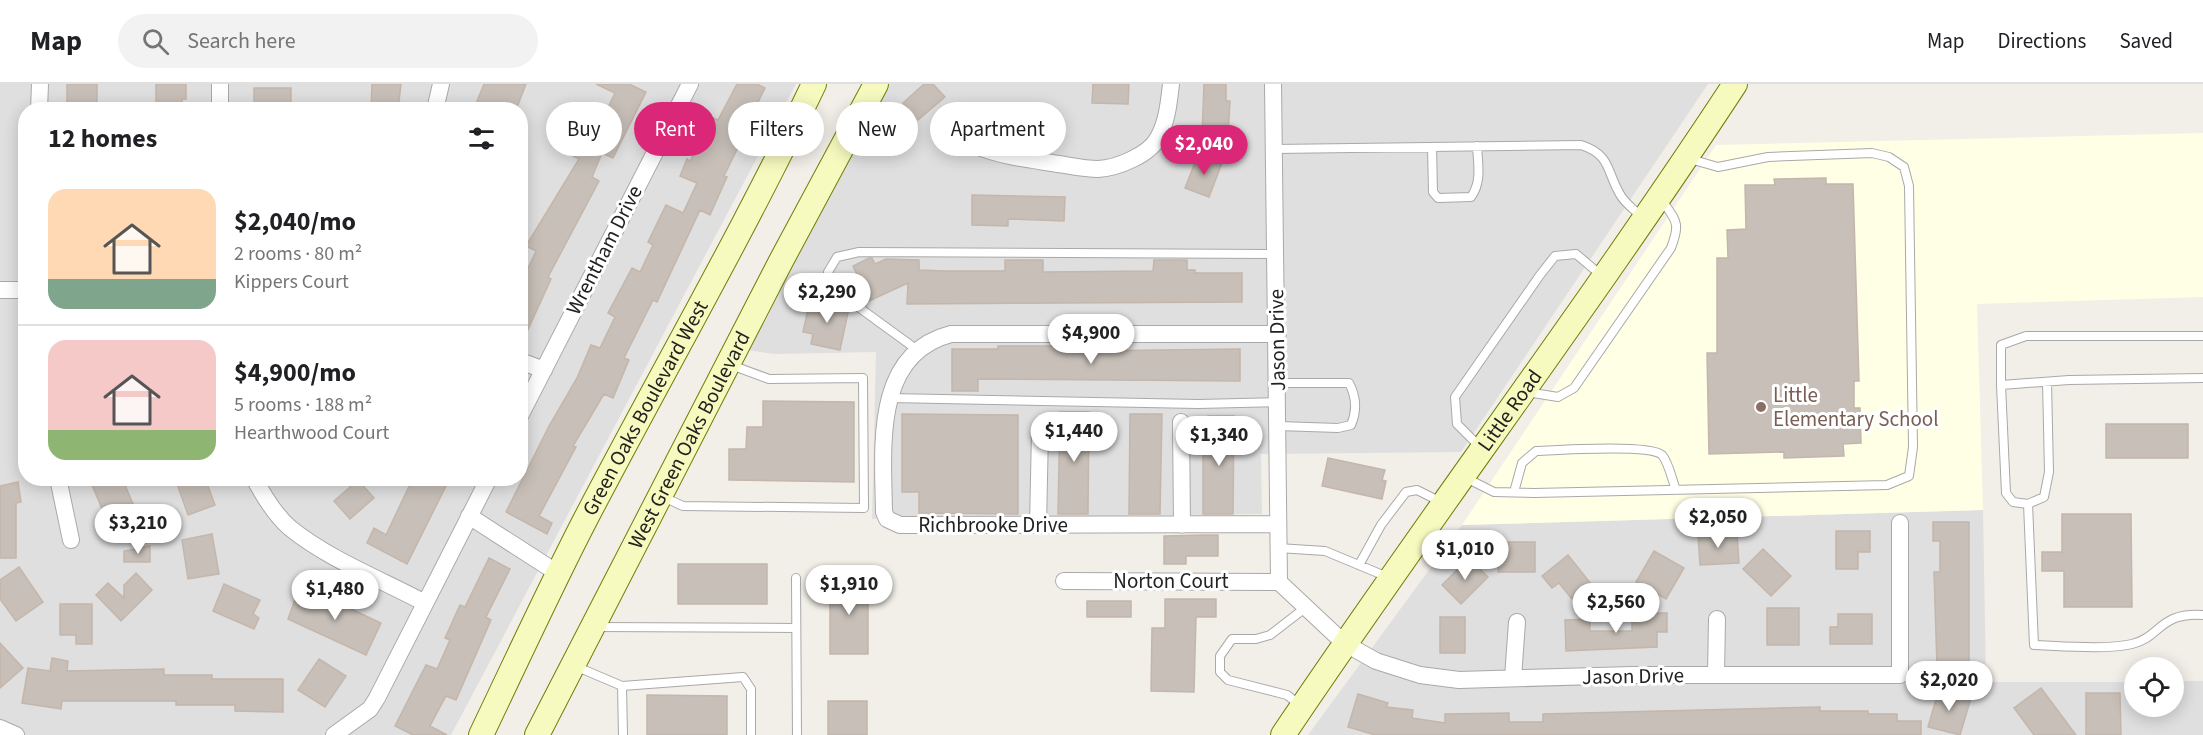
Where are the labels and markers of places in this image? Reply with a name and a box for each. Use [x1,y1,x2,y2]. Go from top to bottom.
pin: $2,040 [1155,125,1253,176]
pin: $2,290 [778,273,876,324]
pin: $4,900 [1042,314,1140,365]
place label: Little Elementary School [1773,380,1939,434]
marker: Little Elementary School [1754,400,1768,414]
pin: $1,440 [1025,412,1123,463]
pin: $1,340 [1170,416,1268,467]
pin: $2,050 [1669,498,1767,549]
pin: $3,210 [89,504,187,555]
pin: $1,010 [1416,530,1514,581]
pin: $1,910 [800,565,898,616]
pin: $1,480 [286,570,384,621]
pin: $2,560 [1567,583,1665,634]
pin: $2,020 [1900,661,1998,712]

